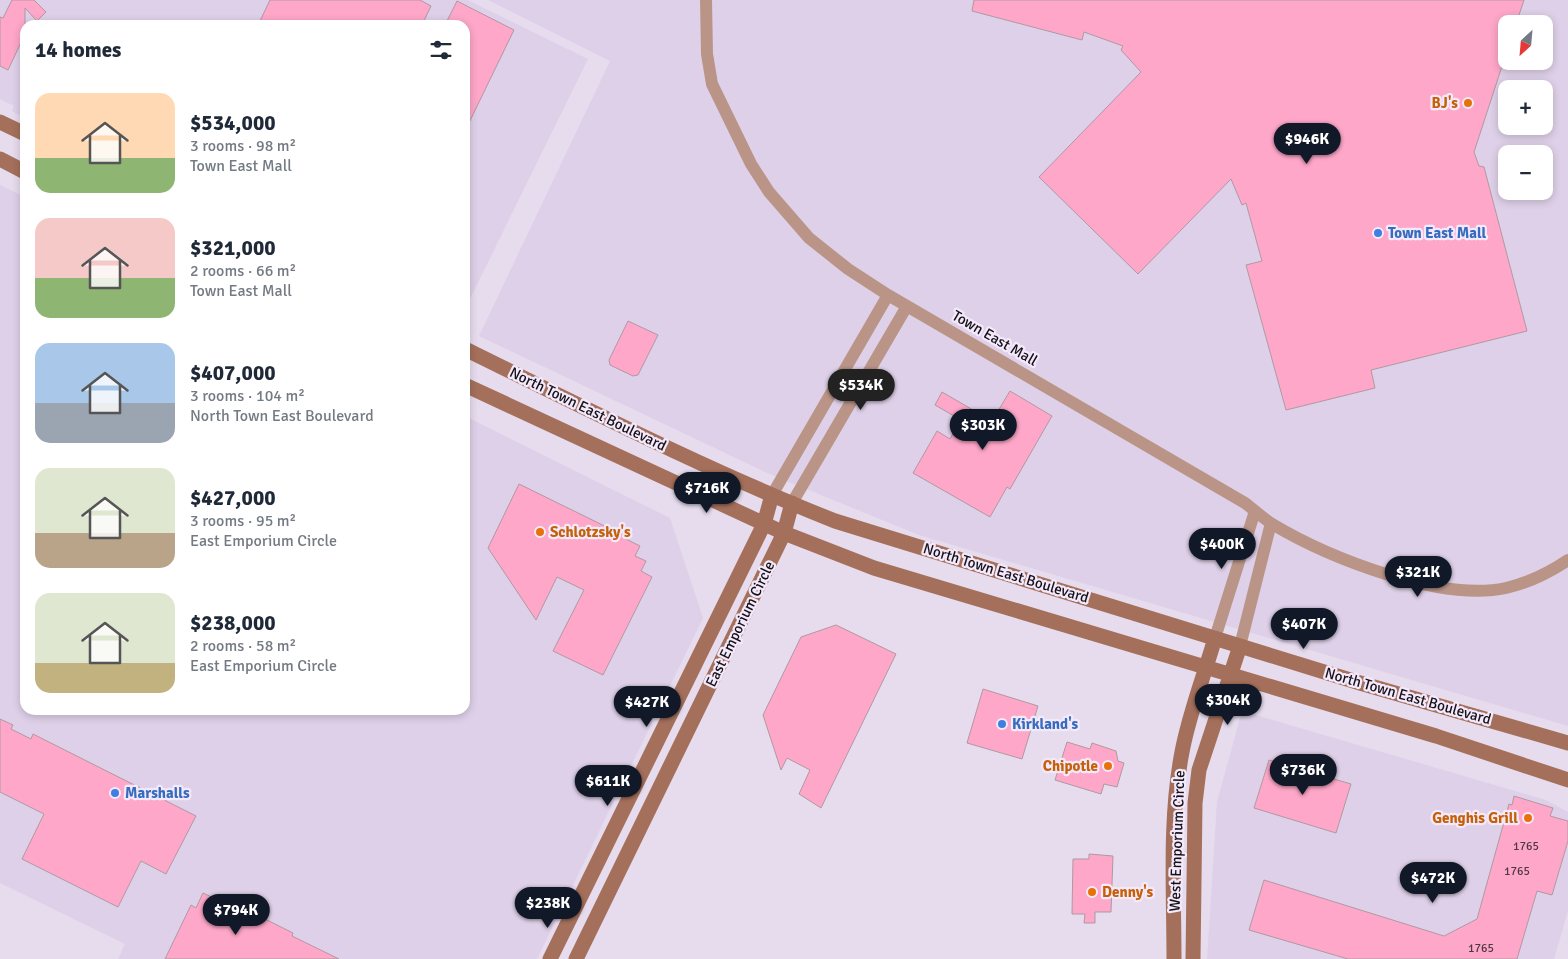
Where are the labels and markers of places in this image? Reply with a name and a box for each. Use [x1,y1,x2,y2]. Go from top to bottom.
place label: BJ's [1432,94,1458,112]
marker: BJ's [1462,97,1474,109]
pin: $946K [1272,122,1342,165]
place label: Town East Mall [1388,224,1487,242]
marker: Town East Mall [1372,227,1384,239]
pin: $534K [826,368,896,411]
pin: $303K [948,408,1018,451]
pin: $716K [672,472,742,514]
place label: Schlotzsky's [550,523,631,541]
marker: Schlotzsky's [534,526,546,538]
pin: $400K [1187,528,1257,570]
pin: $321K [1383,556,1453,598]
pin: $407K [1269,608,1339,650]
pin: $304K [1193,684,1263,726]
pin: $427K [612,686,682,728]
place label: Kirkland's [1012,715,1079,733]
marker: Kirkland's [996,718,1008,730]
pin: $736K [1268,754,1338,796]
place label: Chipotle [1043,757,1098,775]
marker: Chipotle [1102,760,1114,772]
pin: $611K [573,764,643,807]
place label: Marshalls [125,784,190,802]
marker: Marshalls [109,787,121,799]
place label: Genghis Grill [1432,809,1518,827]
marker: Genghis Grill [1522,812,1534,824]
pin: $472K [1398,862,1468,904]
place label: Denny's [1102,883,1154,901]
pin: $238K [513,886,583,929]
marker: Denny's [1086,886,1098,898]
pin: $794K [201,894,271,936]

